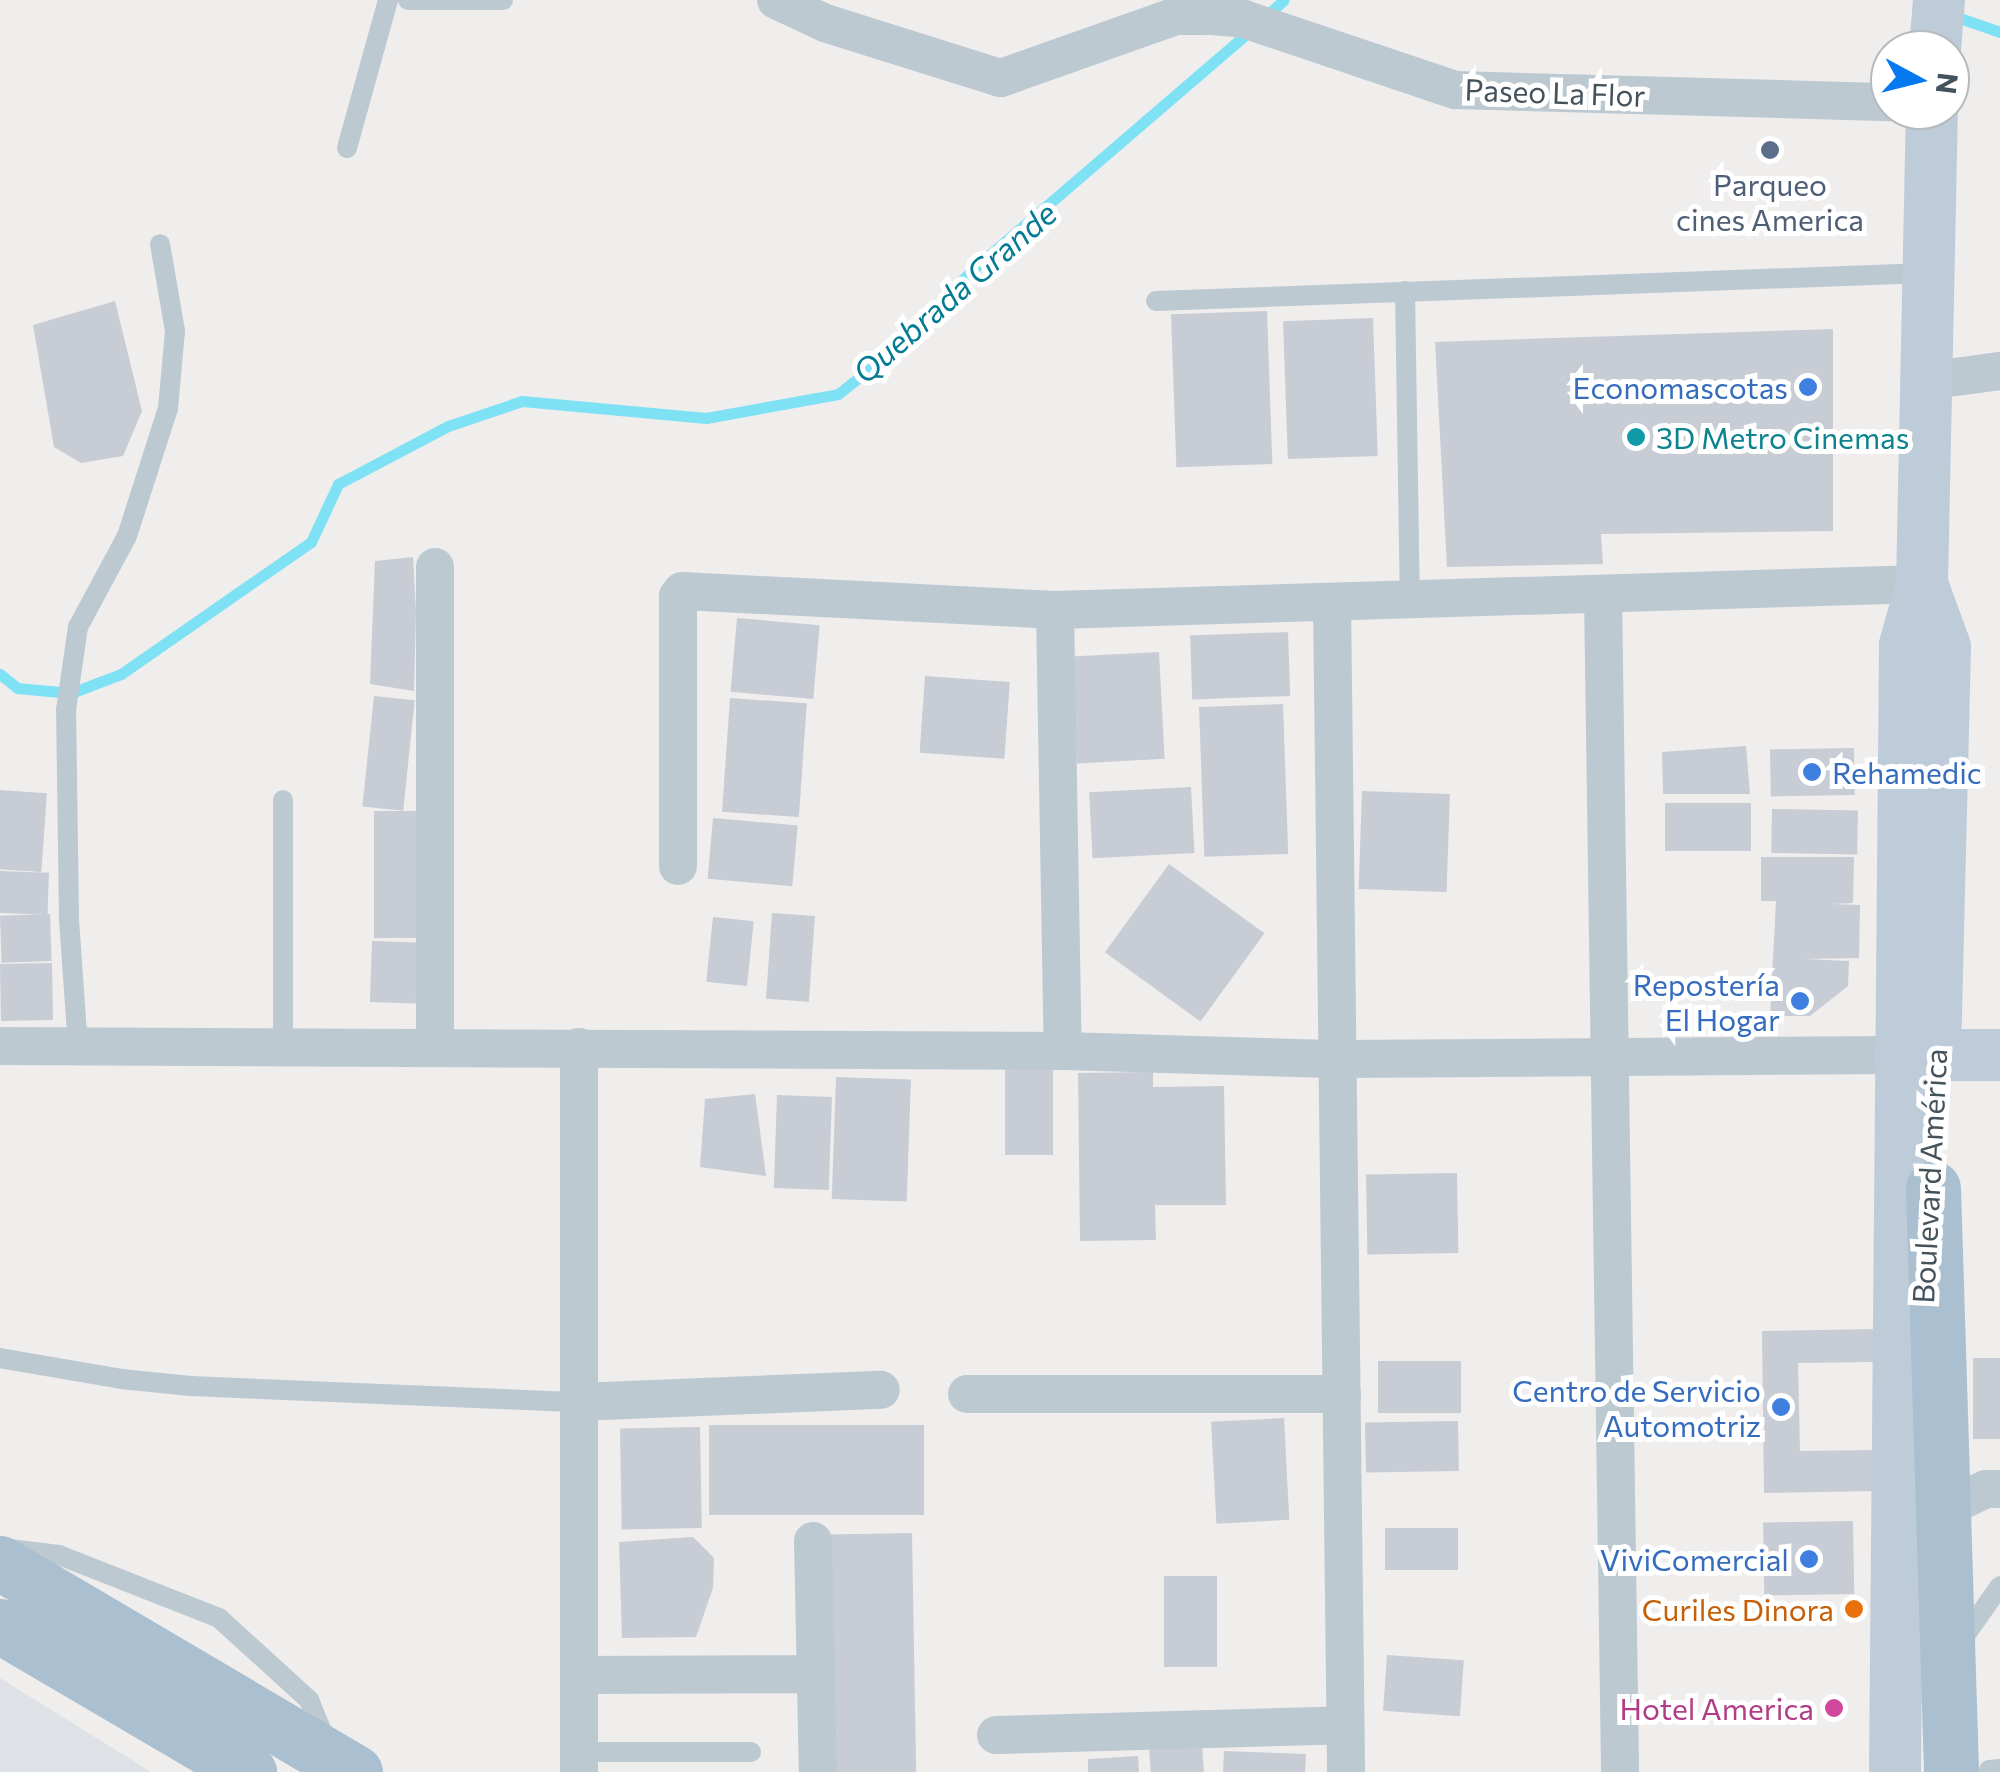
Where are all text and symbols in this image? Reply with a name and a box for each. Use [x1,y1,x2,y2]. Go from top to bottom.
north arrow [1870,30,1970,130]
street label: Paseo La Flor [1464,71,1646,113]
text: N [1930,71,1966,96]
marker: Parqueo cines America [1759,139,1781,161]
place label: Parqueo cines America [1676,166,1864,236]
water label: Quebrada Grande [845,193,1063,391]
place label: Economascotas [1573,369,1788,405]
marker: Economascotas [1797,376,1819,398]
place label: 3D Metro Cinemas [1656,419,1909,455]
marker: 3D Metro Cinemas [1625,426,1647,448]
place label: Rehamedic [1832,754,1982,790]
marker: Rehamedic [1801,761,1823,783]
place label: Repostería El Hogar [1633,966,1780,1036]
marker: Repostería El Hogar [1789,990,1811,1012]
street label: Boulevard América [1904,1048,1954,1304]
place label: Centro de Servicio Automotriz [1512,1372,1761,1442]
marker: Centro de Servicio Automotriz [1770,1396,1792,1418]
place label: ViviComercial [1600,1541,1789,1577]
marker: ViviComercial [1798,1548,1820,1570]
place label: Curiles Dinora [1642,1591,1834,1627]
marker: Curiles Dinora [1843,1598,1865,1620]
place label: Hotel America [1620,1690,1814,1726]
marker: Hotel America [1823,1697,1845,1719]

